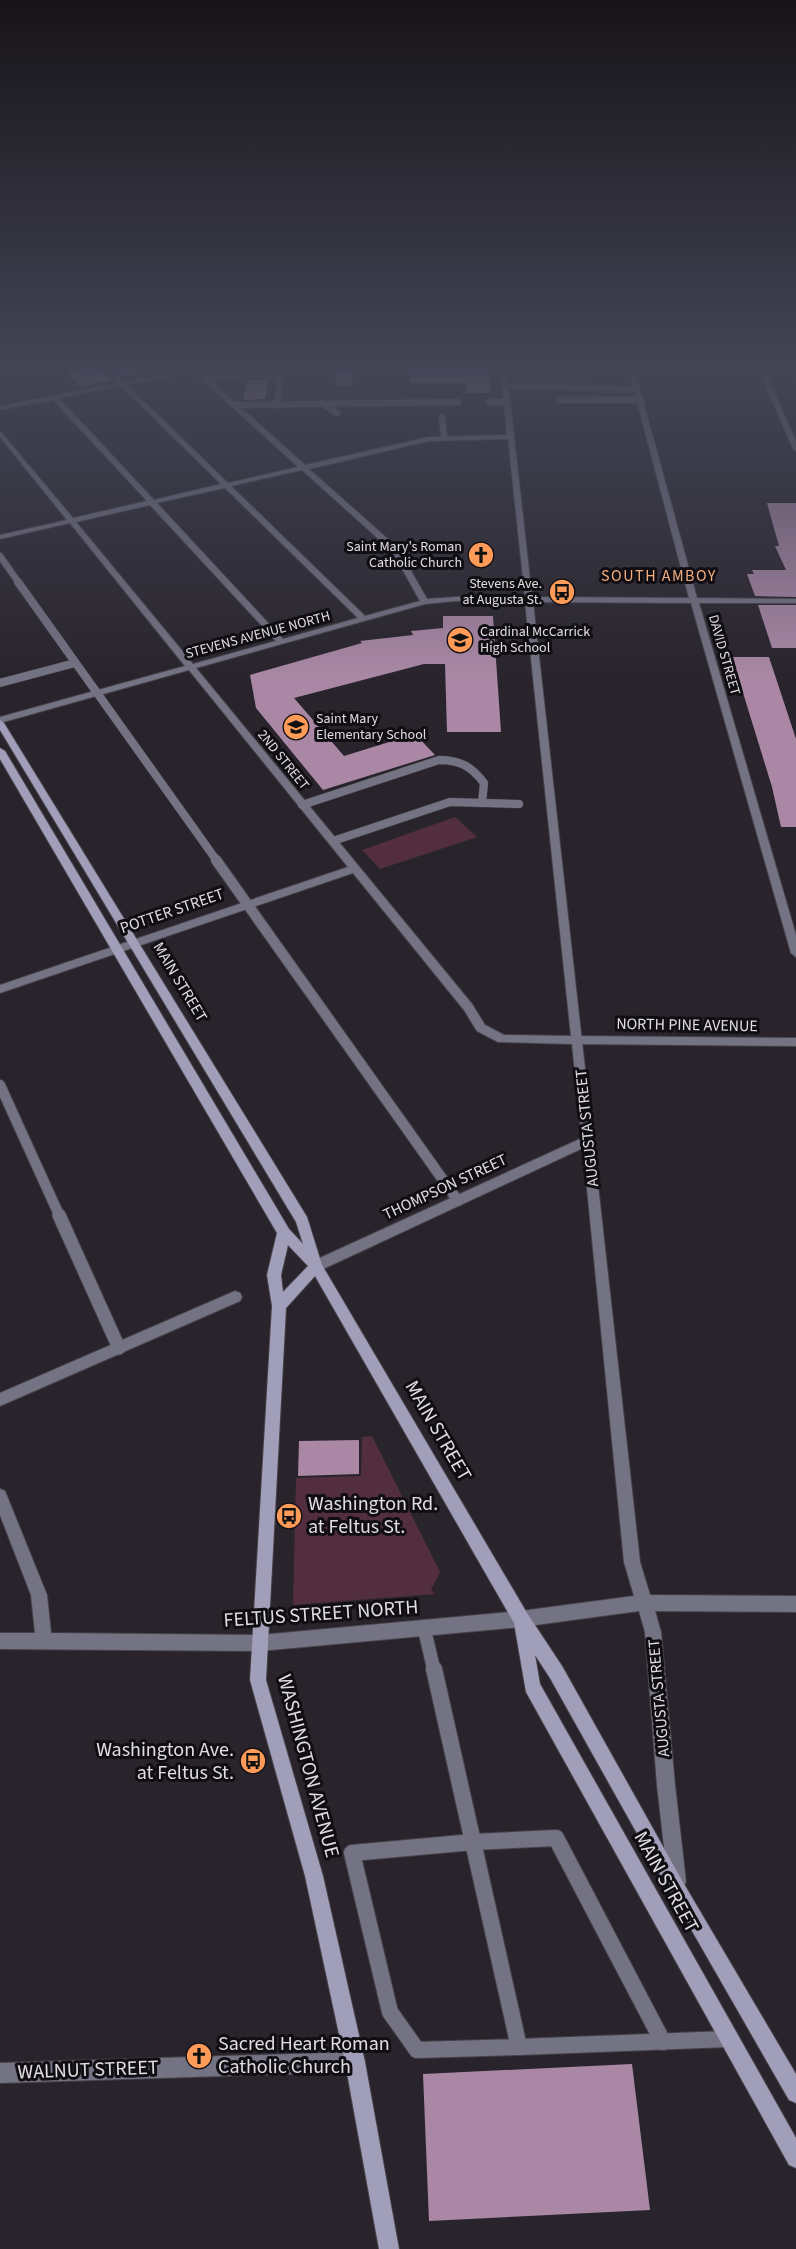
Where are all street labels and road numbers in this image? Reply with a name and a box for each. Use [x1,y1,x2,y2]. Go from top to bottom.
street label: STEVENS AVENUE NORTH [183,606,333,664]
street label: DAVID STREET [703,612,745,698]
street label: 2ND STREET [252,726,314,795]
street label: POTTER STREET [117,883,227,939]
street label: MAIN STREET [148,938,213,1026]
street label: NORTH PINE AVENUE [616,1013,758,1037]
street label: AUGUSTA STREET [570,1068,604,1188]
street label: THOMPSON STREET [380,1148,511,1225]
street label: MAIN STREET [398,1376,478,1487]
street label: FELTUS STREET NORTH [223,1593,419,1635]
street label: AUGUSTA STREET [643,1638,675,1758]
street label: WASHINGTON AVENUE [270,1671,346,1861]
street label: MAIN STREET [627,1826,705,1938]
street label: WALNUT STREET [17,2054,159,2086]

